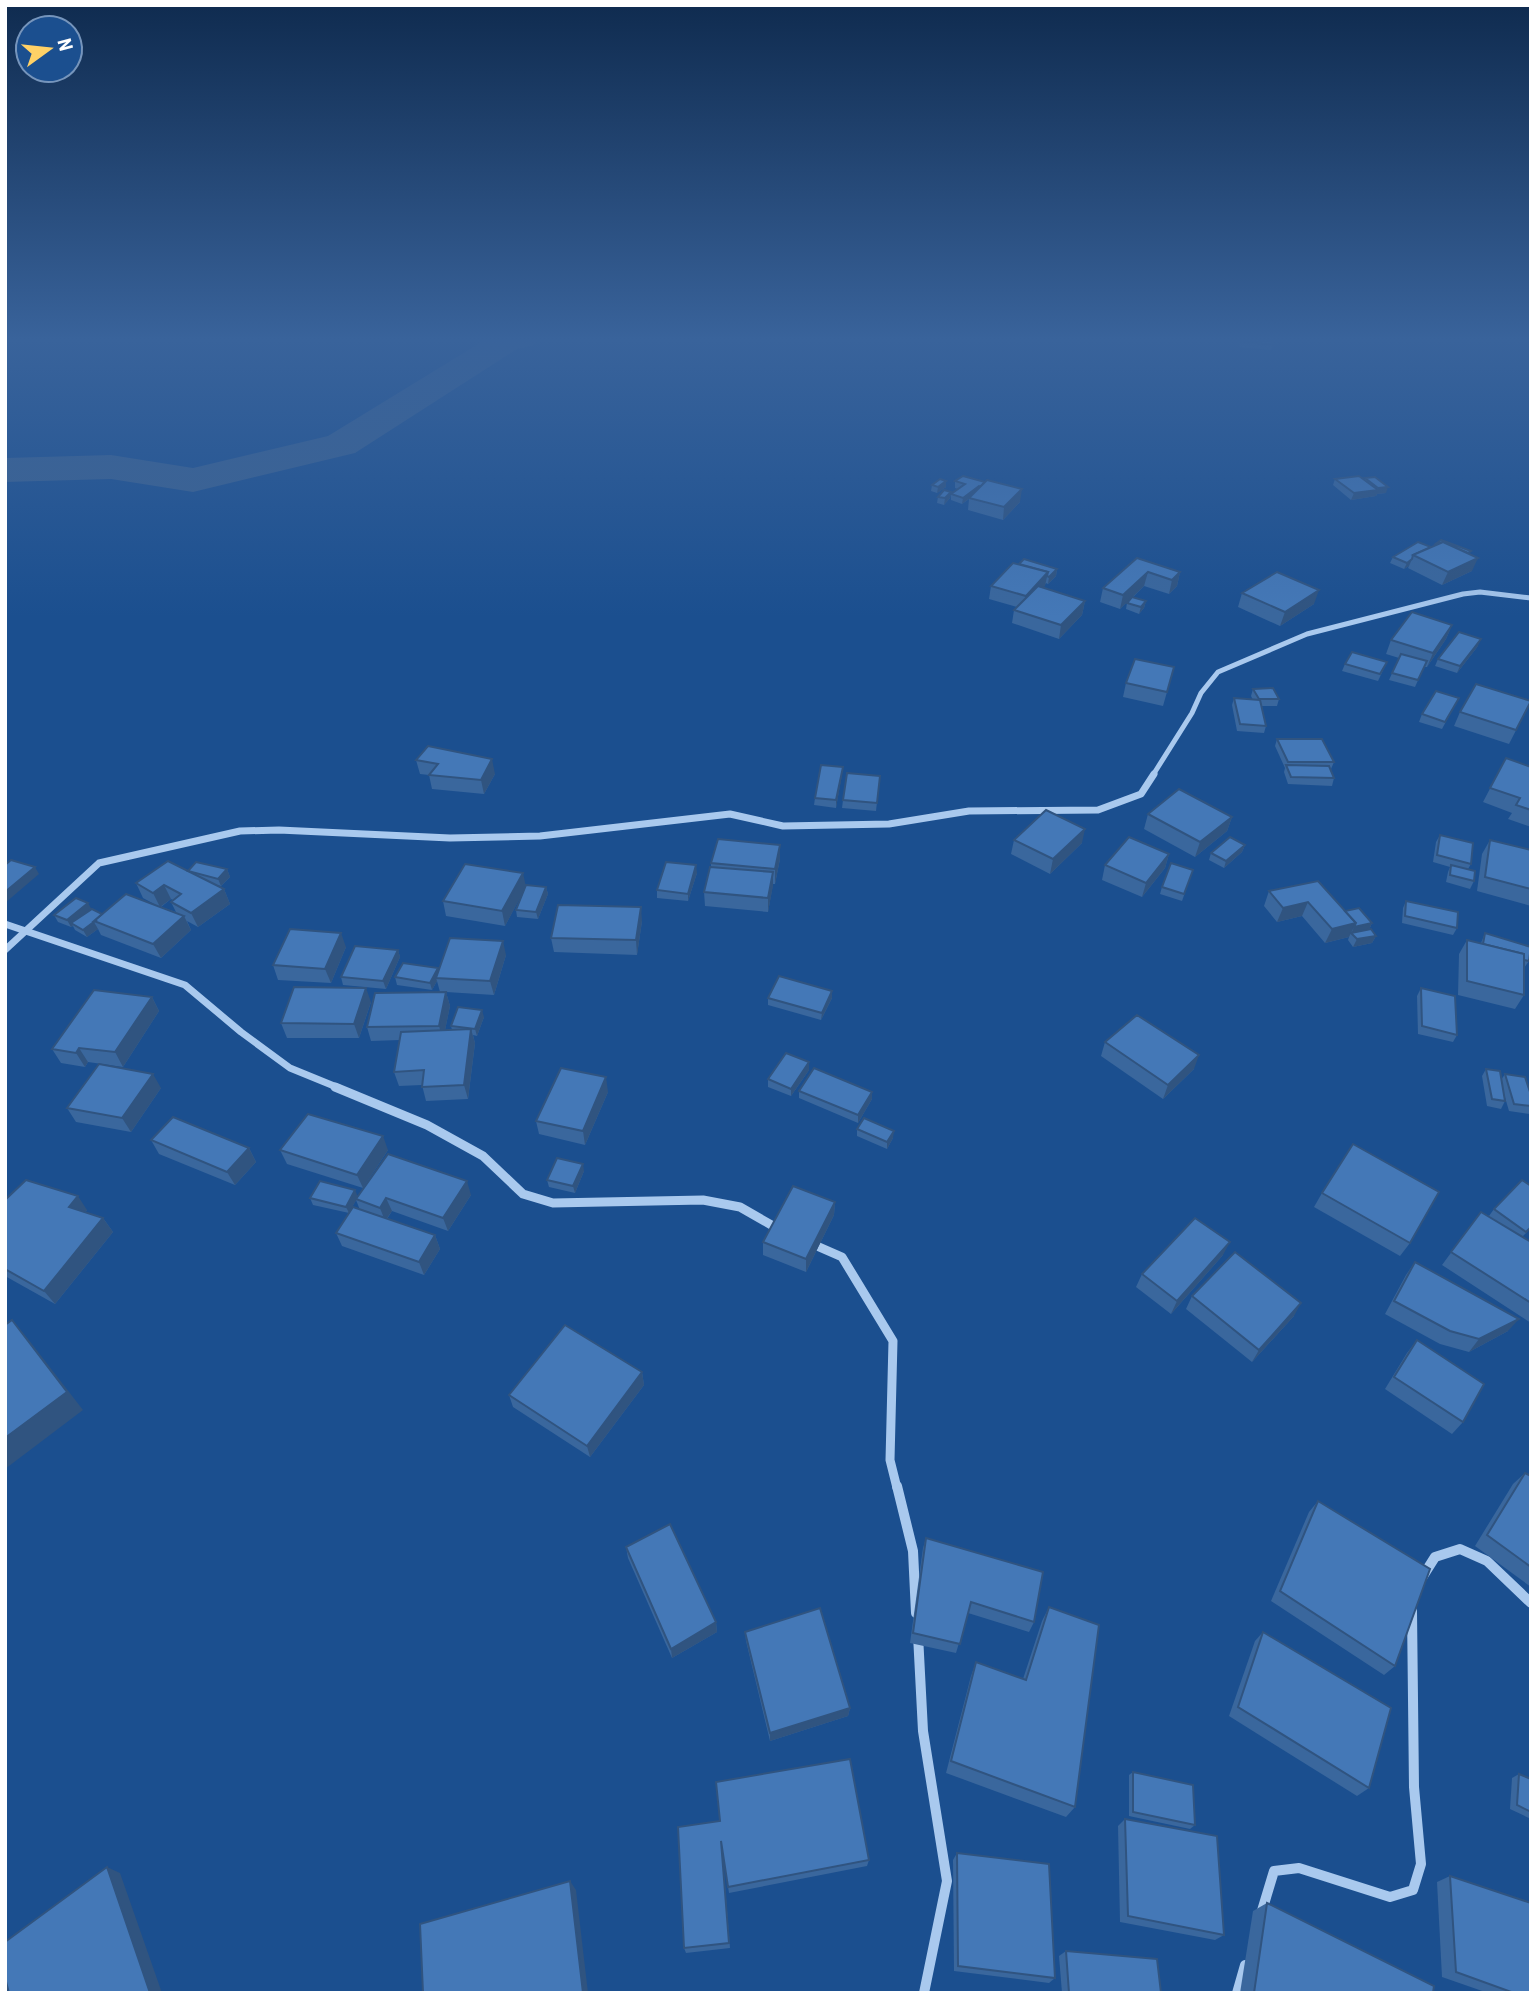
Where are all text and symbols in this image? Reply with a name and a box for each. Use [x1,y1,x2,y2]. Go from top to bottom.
north arrow [14,14,84,84]
text: N [52,36,78,53]

